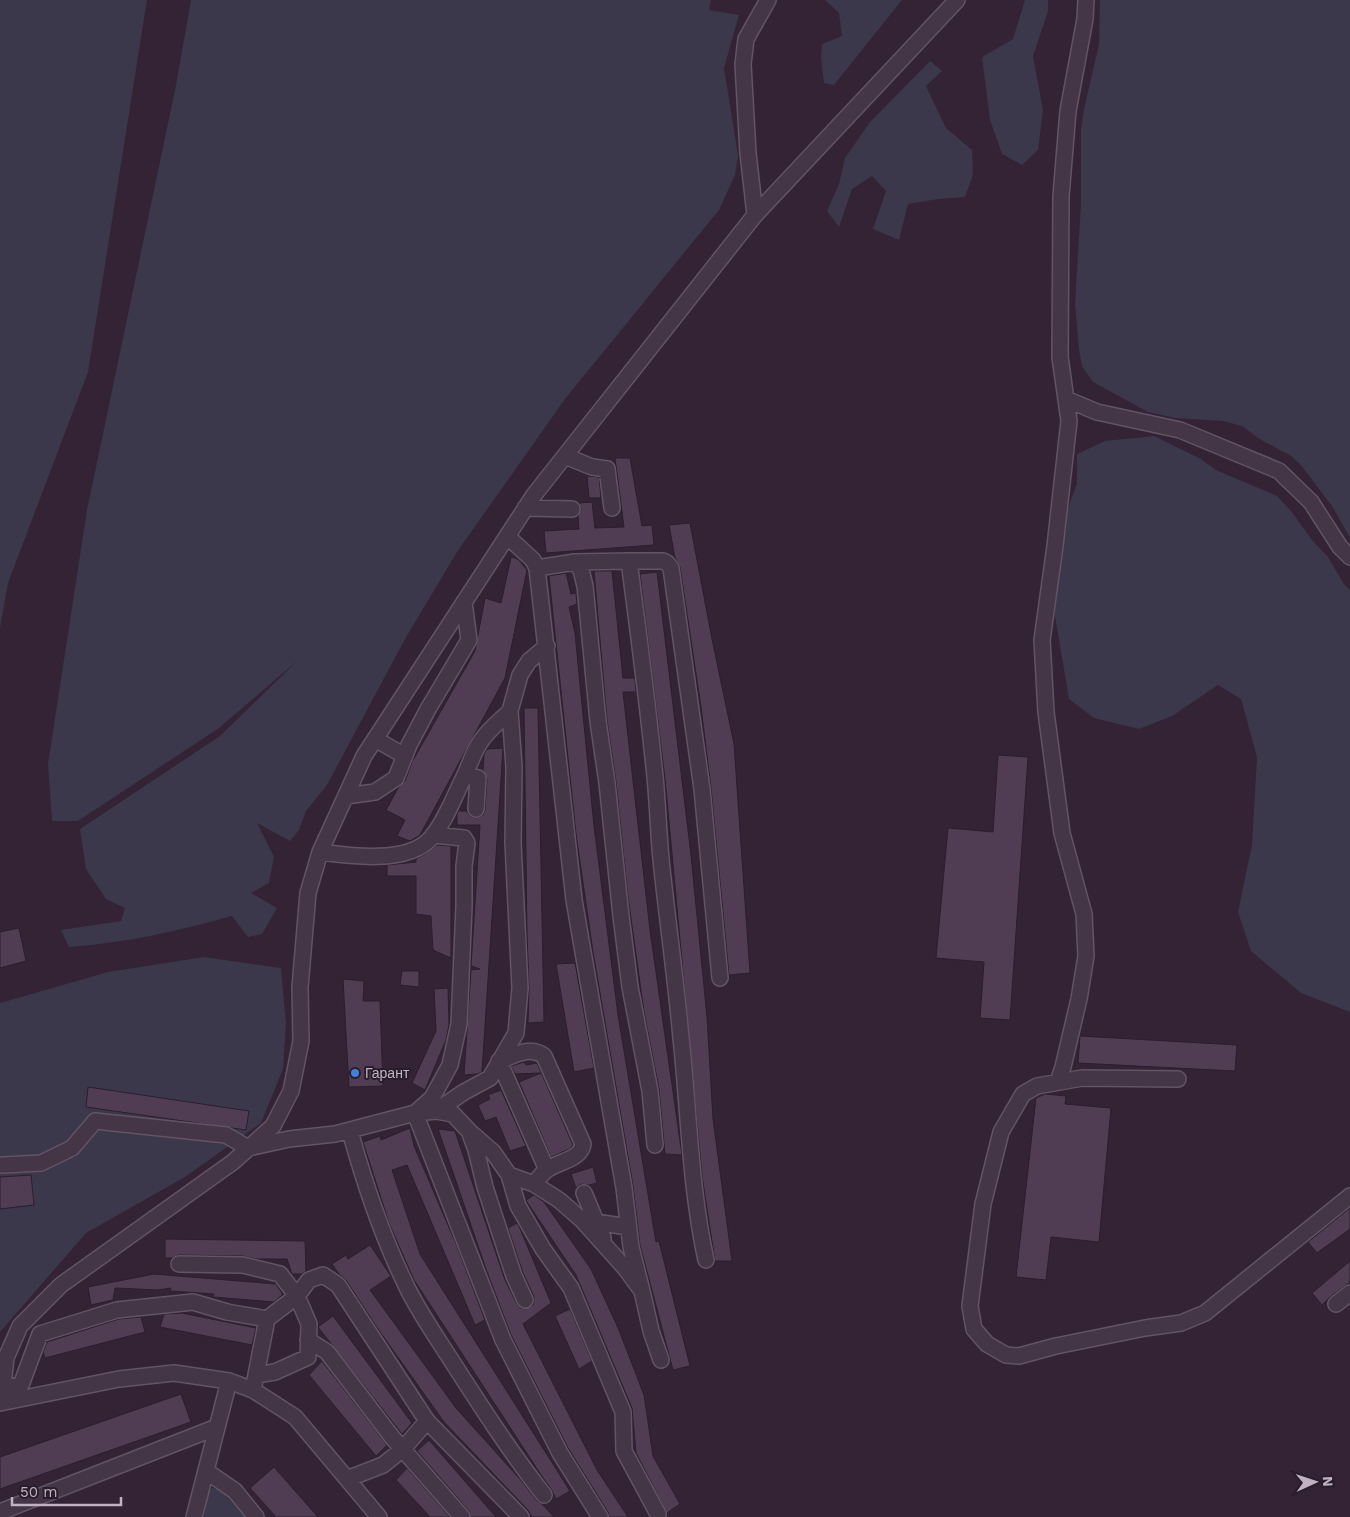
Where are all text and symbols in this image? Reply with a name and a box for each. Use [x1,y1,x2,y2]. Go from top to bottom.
place label: Гарант [365,1065,410,1081]
marker: Гарант [349,1067,361,1079]
north arrow [1290,1457,1340,1507]
scale bar [12,1474,121,1506]
text: N [1320,1476,1336,1487]
text: 50 m [20,1483,57,1501]

